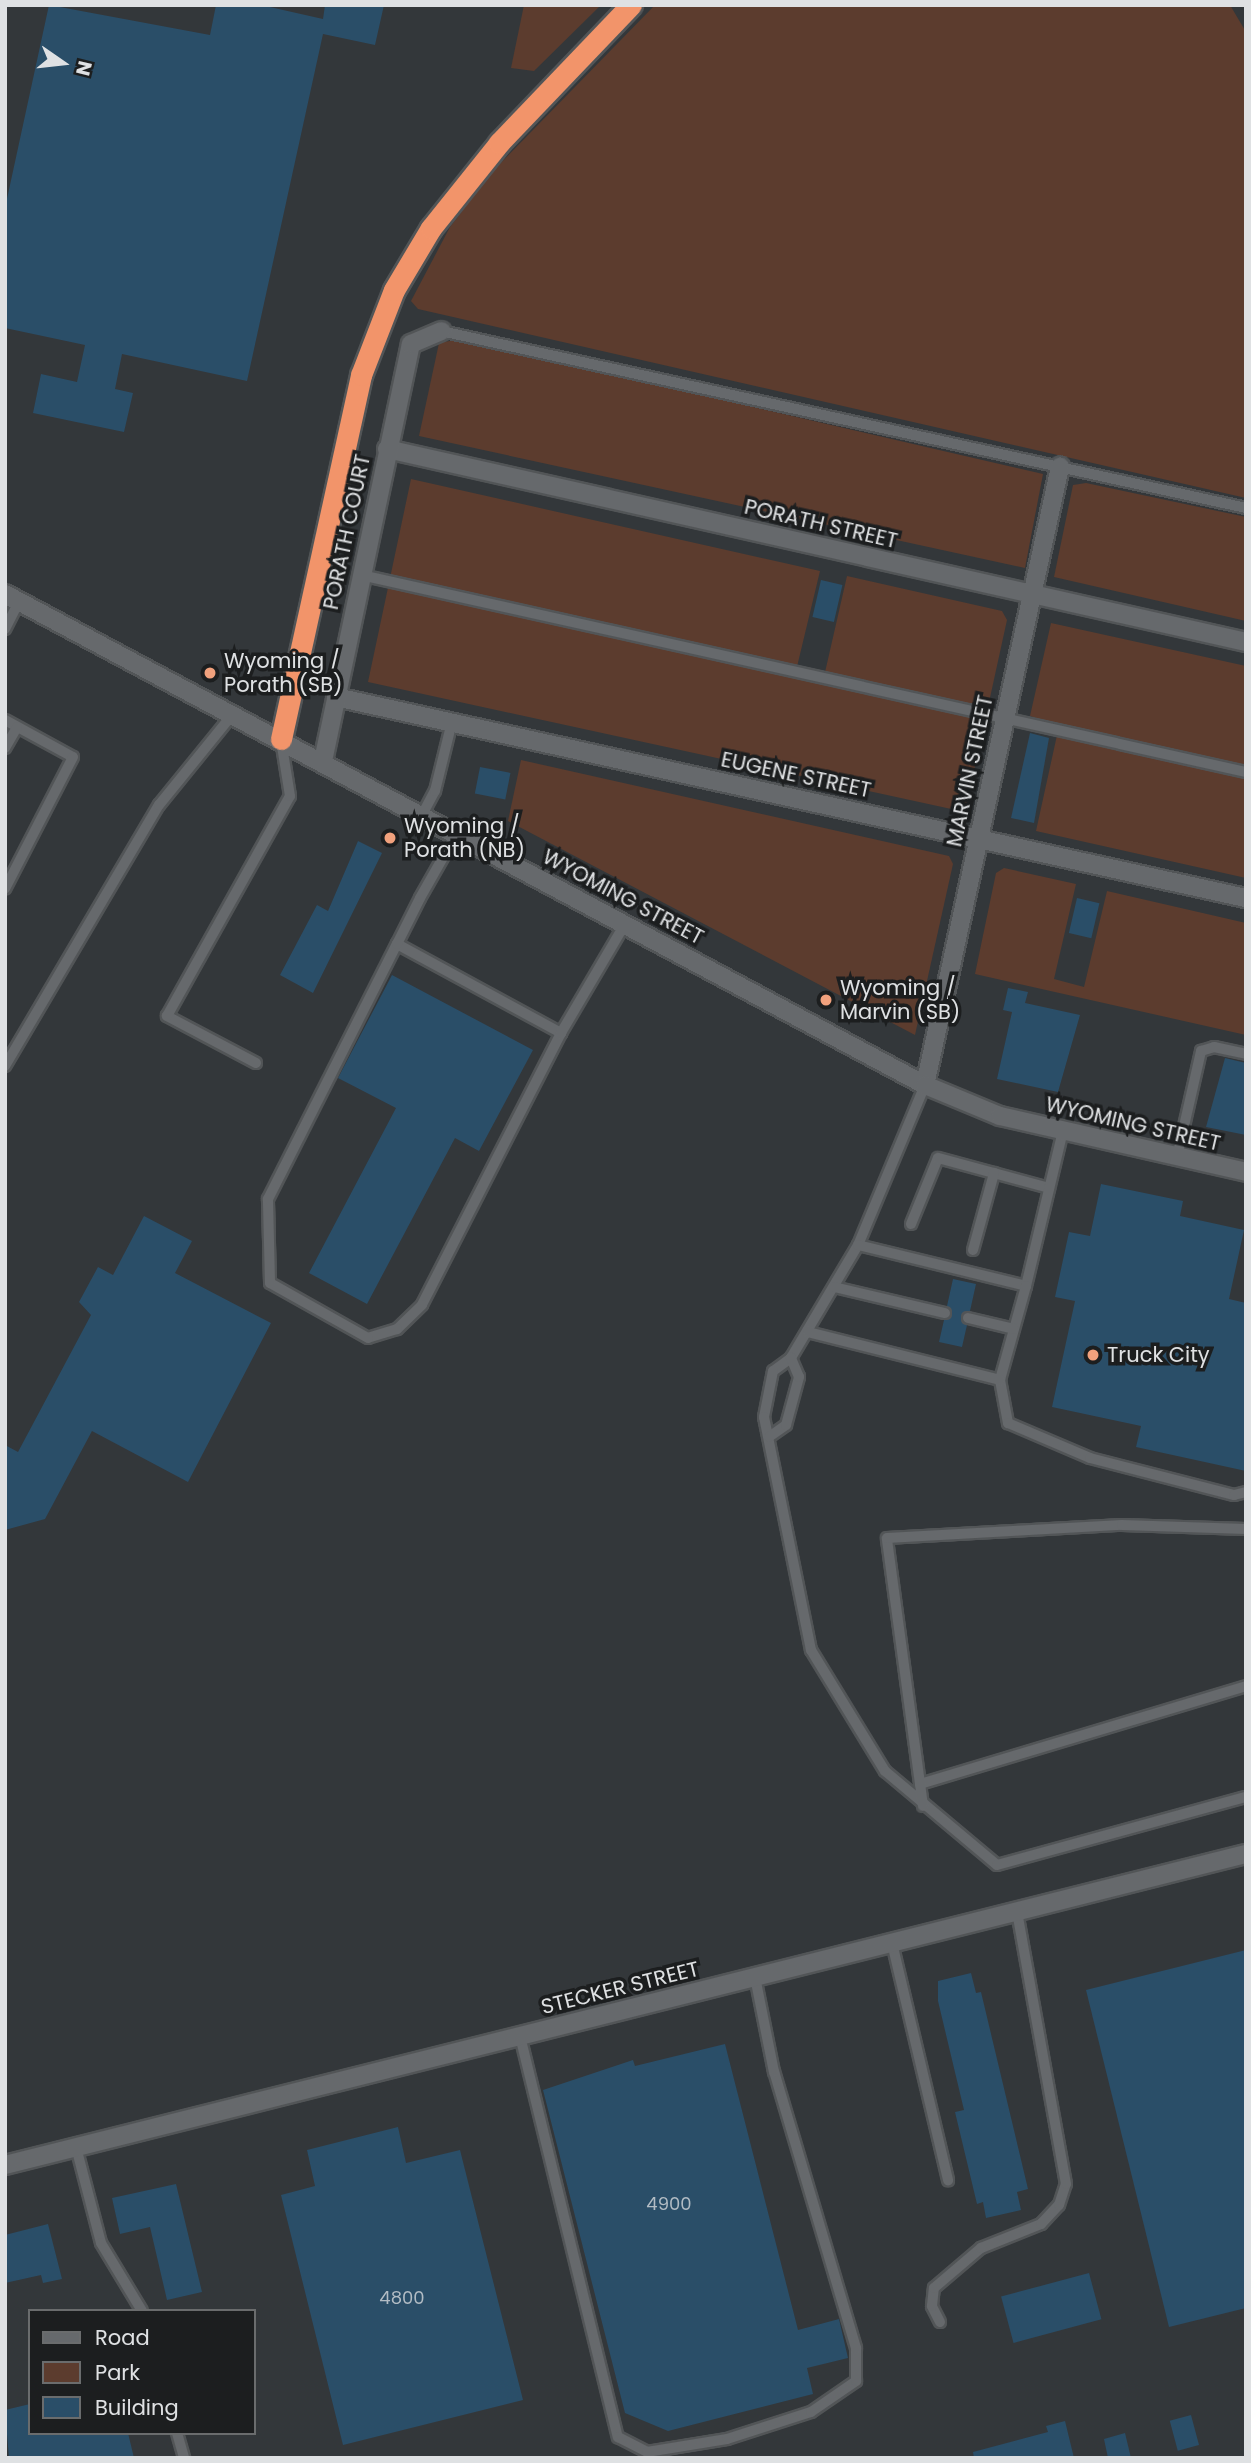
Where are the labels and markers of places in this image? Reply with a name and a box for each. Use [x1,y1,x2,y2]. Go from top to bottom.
place label: Wyoming / Porath (SB) [224,648,343,698]
marker: Wyoming / Porath (SB) [202,665,218,681]
place label: Wyoming / Porath (NB) [404,813,525,863]
marker: Wyoming / Porath (NB) [382,830,398,846]
place label: Wyoming / Marvin (SB) [840,975,960,1025]
marker: Wyoming / Marvin (SB) [818,992,834,1008]
place label: Truck City [1107,1342,1210,1368]
marker: Truck City [1085,1347,1101,1363]

